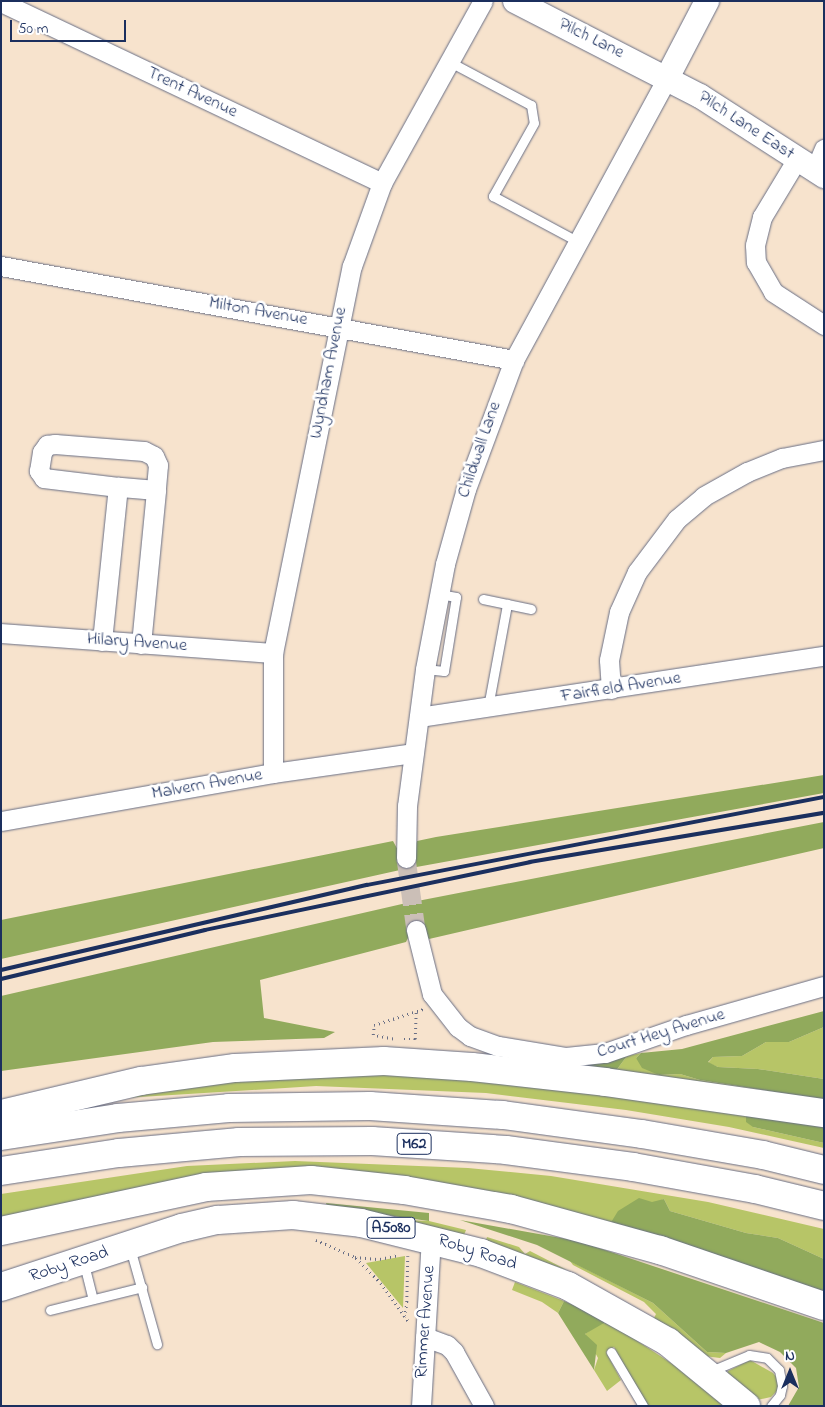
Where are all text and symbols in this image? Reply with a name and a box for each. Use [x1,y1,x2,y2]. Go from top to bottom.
scale bar [12,10,129,42]
street label: Pilch Lane [555,14,627,64]
text: 50 m [18,18,48,40]
street label: Trent Avenue [143,63,241,123]
street label: Pilch Lane East [694,87,798,165]
street label: Milton Avenue [207,293,309,331]
street label: Wyndham Avenue [306,305,352,441]
street label: Childwall Lane [453,399,507,501]
street label: Hilary Avenue [86,629,188,657]
street label: Fairfield Avenue [559,668,683,708]
street label: Malvern Avenue [150,765,264,805]
street label: Court Hey Avenue [595,1004,727,1064]
road number: M62 [396,1130,432,1158]
road number: A5080 [366,1214,416,1242]
street label: Roby Road [435,1230,519,1276]
street label: Roby Road [27,1242,111,1288]
street label: Rimmer Avenue [411,1265,441,1379]
text: N [785,1346,795,1367]
north arrow [765,1347,815,1397]

